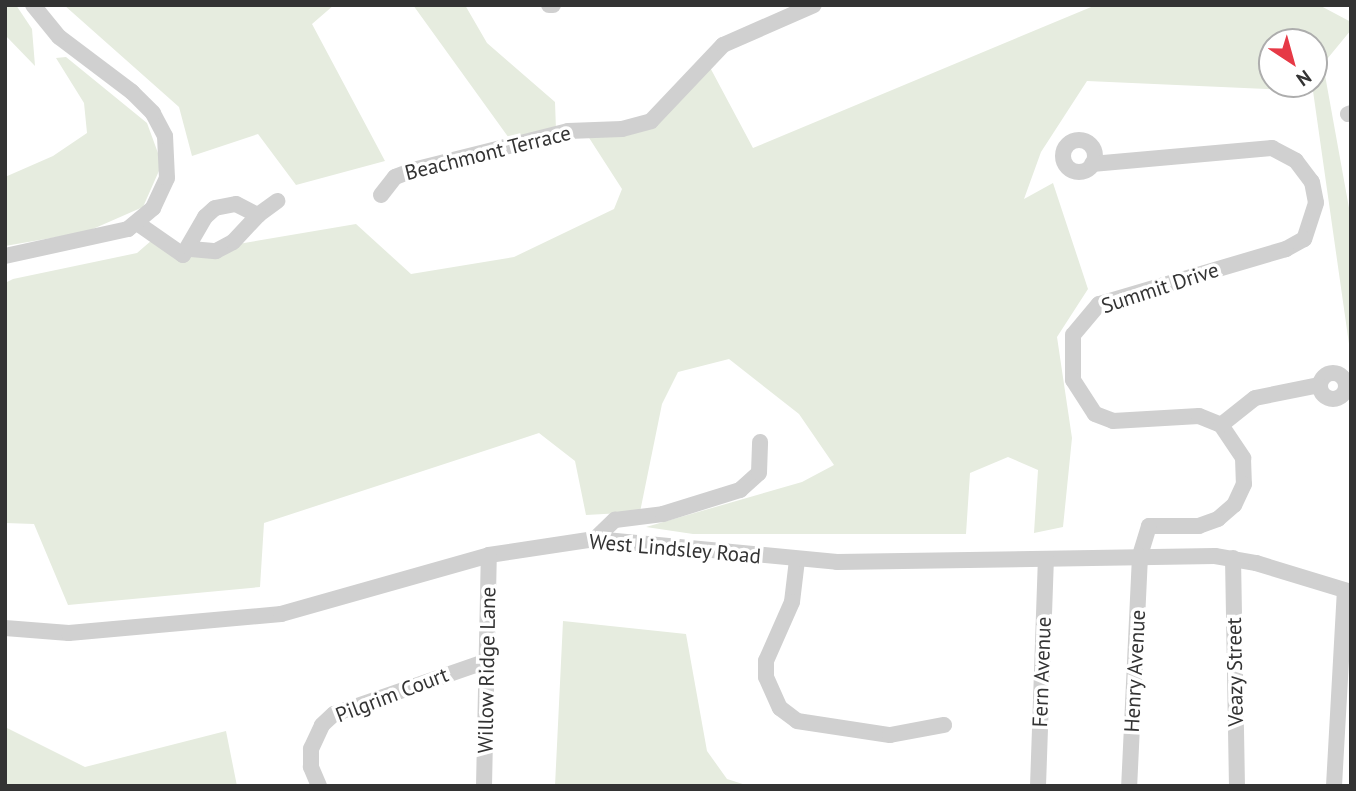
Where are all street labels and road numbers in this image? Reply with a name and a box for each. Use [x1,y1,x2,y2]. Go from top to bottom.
street label: Beachmont Terrace [402,120,574,186]
street label: Summit Drive [1098,257,1222,319]
street label: West Lindsley Road [588,529,762,569]
street label: Willow Ridge Lane [473,586,501,754]
street label: Henry Avenue [1119,608,1151,734]
street label: Fern Avenue [1027,616,1057,728]
street label: Veazy Street [1221,617,1249,727]
street label: Pilgrim Court [332,662,452,728]

